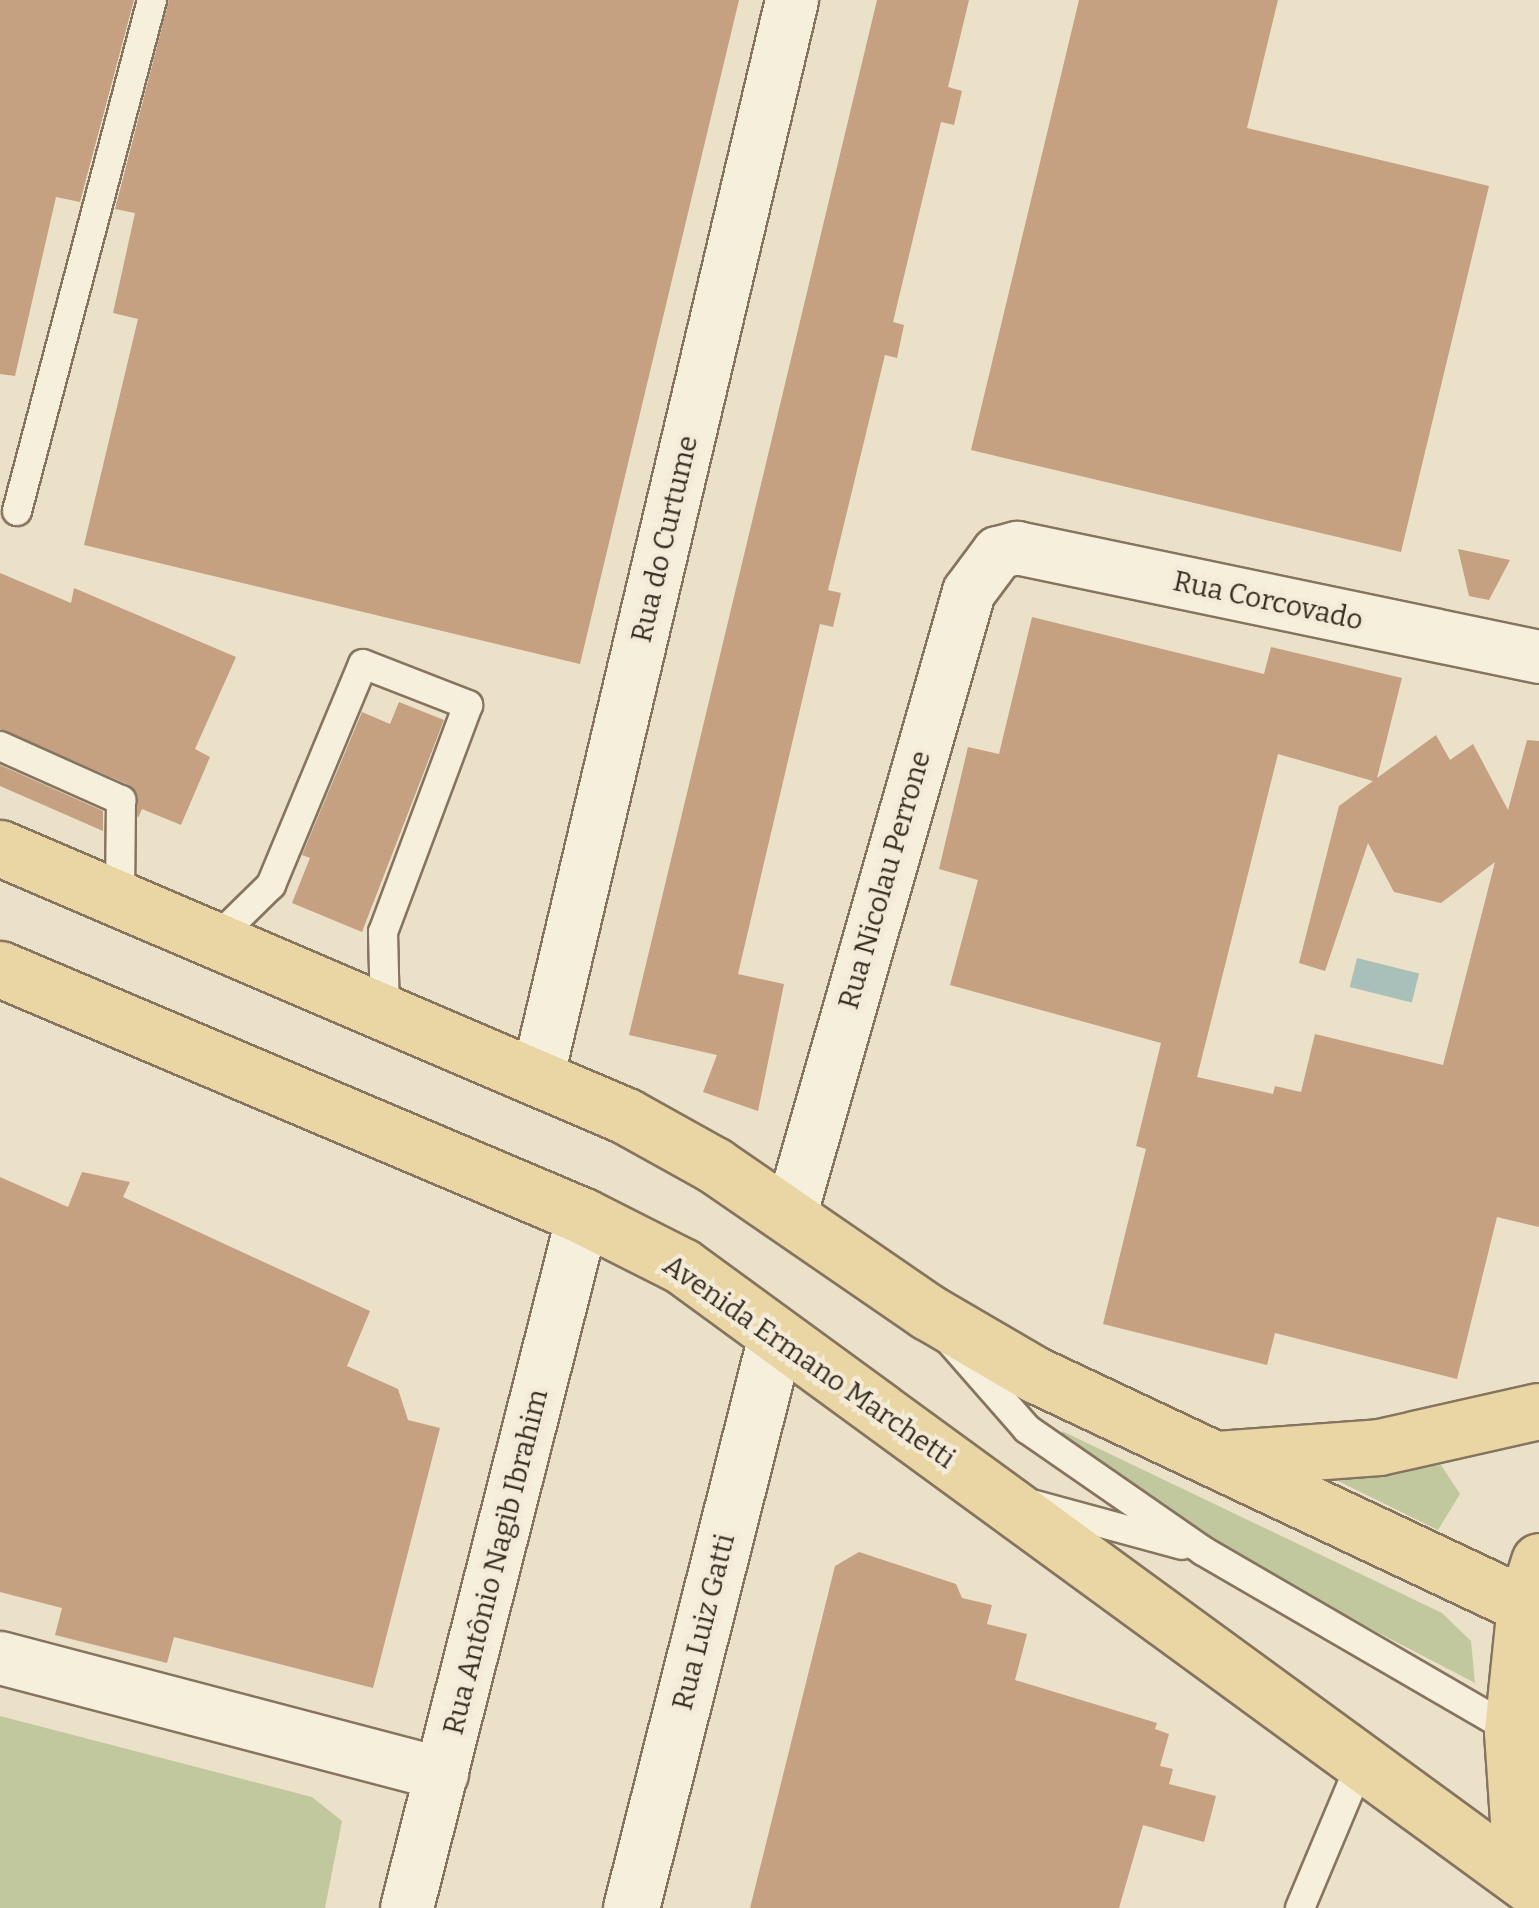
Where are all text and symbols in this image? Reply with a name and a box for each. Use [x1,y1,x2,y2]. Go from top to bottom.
street label: Rua do Curtume [625,432,705,646]
street label: Rua Corcovado [1170,565,1366,637]
street label: Rua Nicolau Perrone [832,747,938,1013]
street label: Avenida Ermano Marchetti [657,1248,961,1476]
street label: Rua Antônio Nagib Ibrahim [437,1386,555,1738]
street label: Rua Luiz Gatti [666,1530,742,1714]

